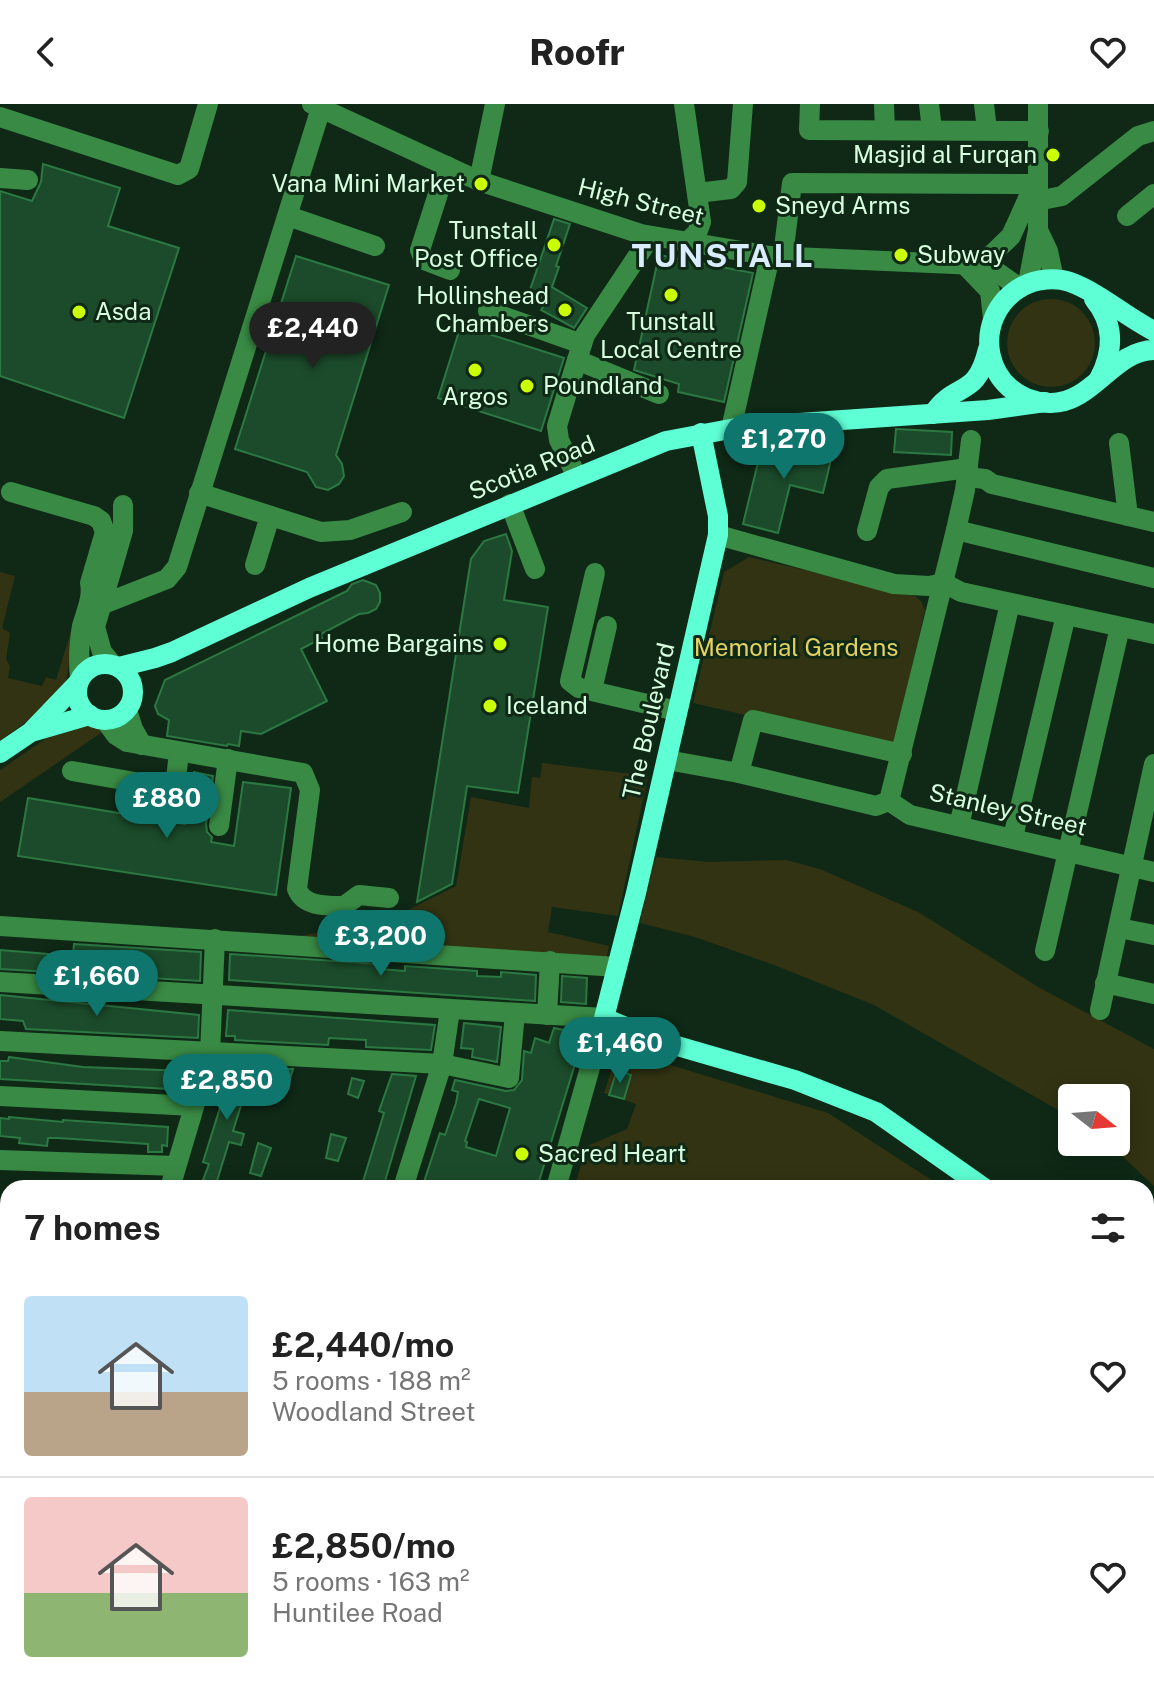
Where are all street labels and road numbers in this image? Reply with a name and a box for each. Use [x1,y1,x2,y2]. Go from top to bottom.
street label: High Street [575,172,707,230]
street label: Scotia Road [465,429,599,505]
street label: The Boulevard [616,640,680,802]
street label: Stanley Street [927,777,1090,841]

